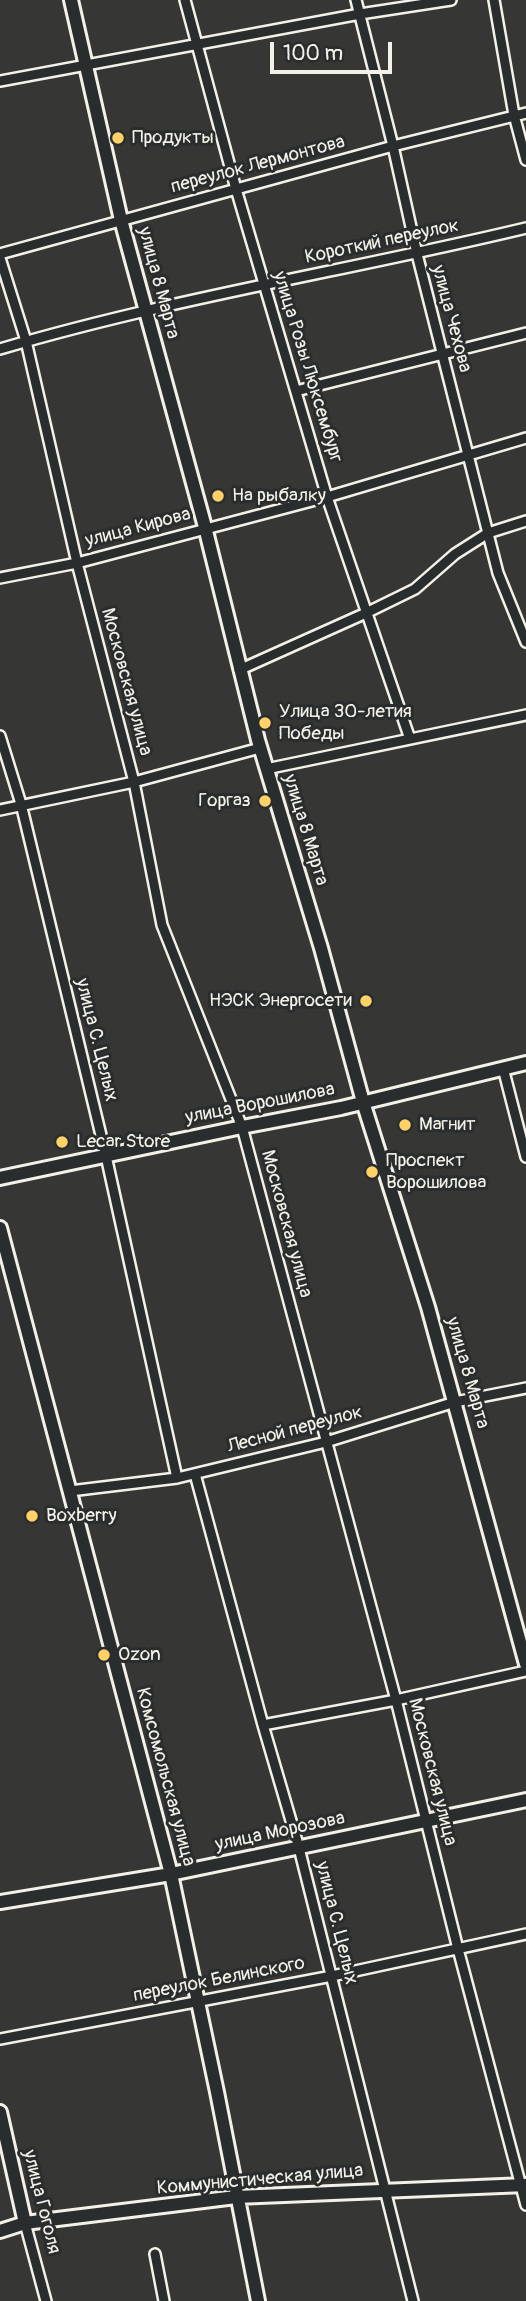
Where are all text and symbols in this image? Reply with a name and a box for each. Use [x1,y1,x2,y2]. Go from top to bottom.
scale bar [274,28,396,72]
text: 100 m [283,40,343,67]
place label: Продукты [132,127,214,149]
marker: Продукты [110,130,126,146]
street label: переулок Лермонтова [168,131,348,199]
street label: Короткий переулок [303,215,461,269]
street label: улица 8 Марта [132,225,184,341]
street label: улица Чехова [426,263,476,375]
street label: улица Розы Люксембург [267,269,347,465]
place label: На рыбалку [232,485,326,507]
marker: На рыбалку [210,488,226,504]
street label: улица Кирова [83,503,193,553]
street label: Московская улица [95,606,157,758]
place label: Улица 30-летия Победы [279,701,412,745]
marker: Улица 30-летия Победы [257,715,273,731]
street label: улица 8 Марта [277,772,333,888]
place label: Горгаз [198,790,251,812]
marker: Горгаз [257,793,273,809]
street label: улица С. Целых [70,976,122,1104]
place label: НЭСК Энергосети [209,990,352,1012]
marker: НЭСК Энергосети [358,993,374,1009]
street label: улица Ворошилова [183,1078,337,1130]
place label: Магнит [419,1114,475,1136]
marker: Магнит [397,1117,413,1133]
place label: Lecar Store [76,1131,170,1153]
marker: Lecar Store [54,1134,70,1150]
street label: Московская улица [255,1148,317,1300]
place label: Проспект Ворошилова [386,1150,486,1194]
marker: Проспект Ворошилова [364,1164,380,1180]
street label: улица 8 Марта [440,1315,494,1431]
street label: Лесной переулок [225,1401,365,1459]
place label: Boxberry [46,1505,117,1527]
marker: Boxberry [24,1508,40,1524]
place label: Ozon [118,1644,161,1666]
marker: Ozon [96,1647,112,1663]
street label: Комсомольская улица [130,1685,200,1869]
street label: Московская улица [403,1696,461,1848]
street label: улица Морозова [213,1807,347,1857]
street label: улица С. Целых [310,1859,362,1987]
street label: переулок Белинского [131,1952,307,2008]
street label: улица Гоголя [17,2148,65,2256]
street label: Коммунистическая улица [156,2160,364,2200]

